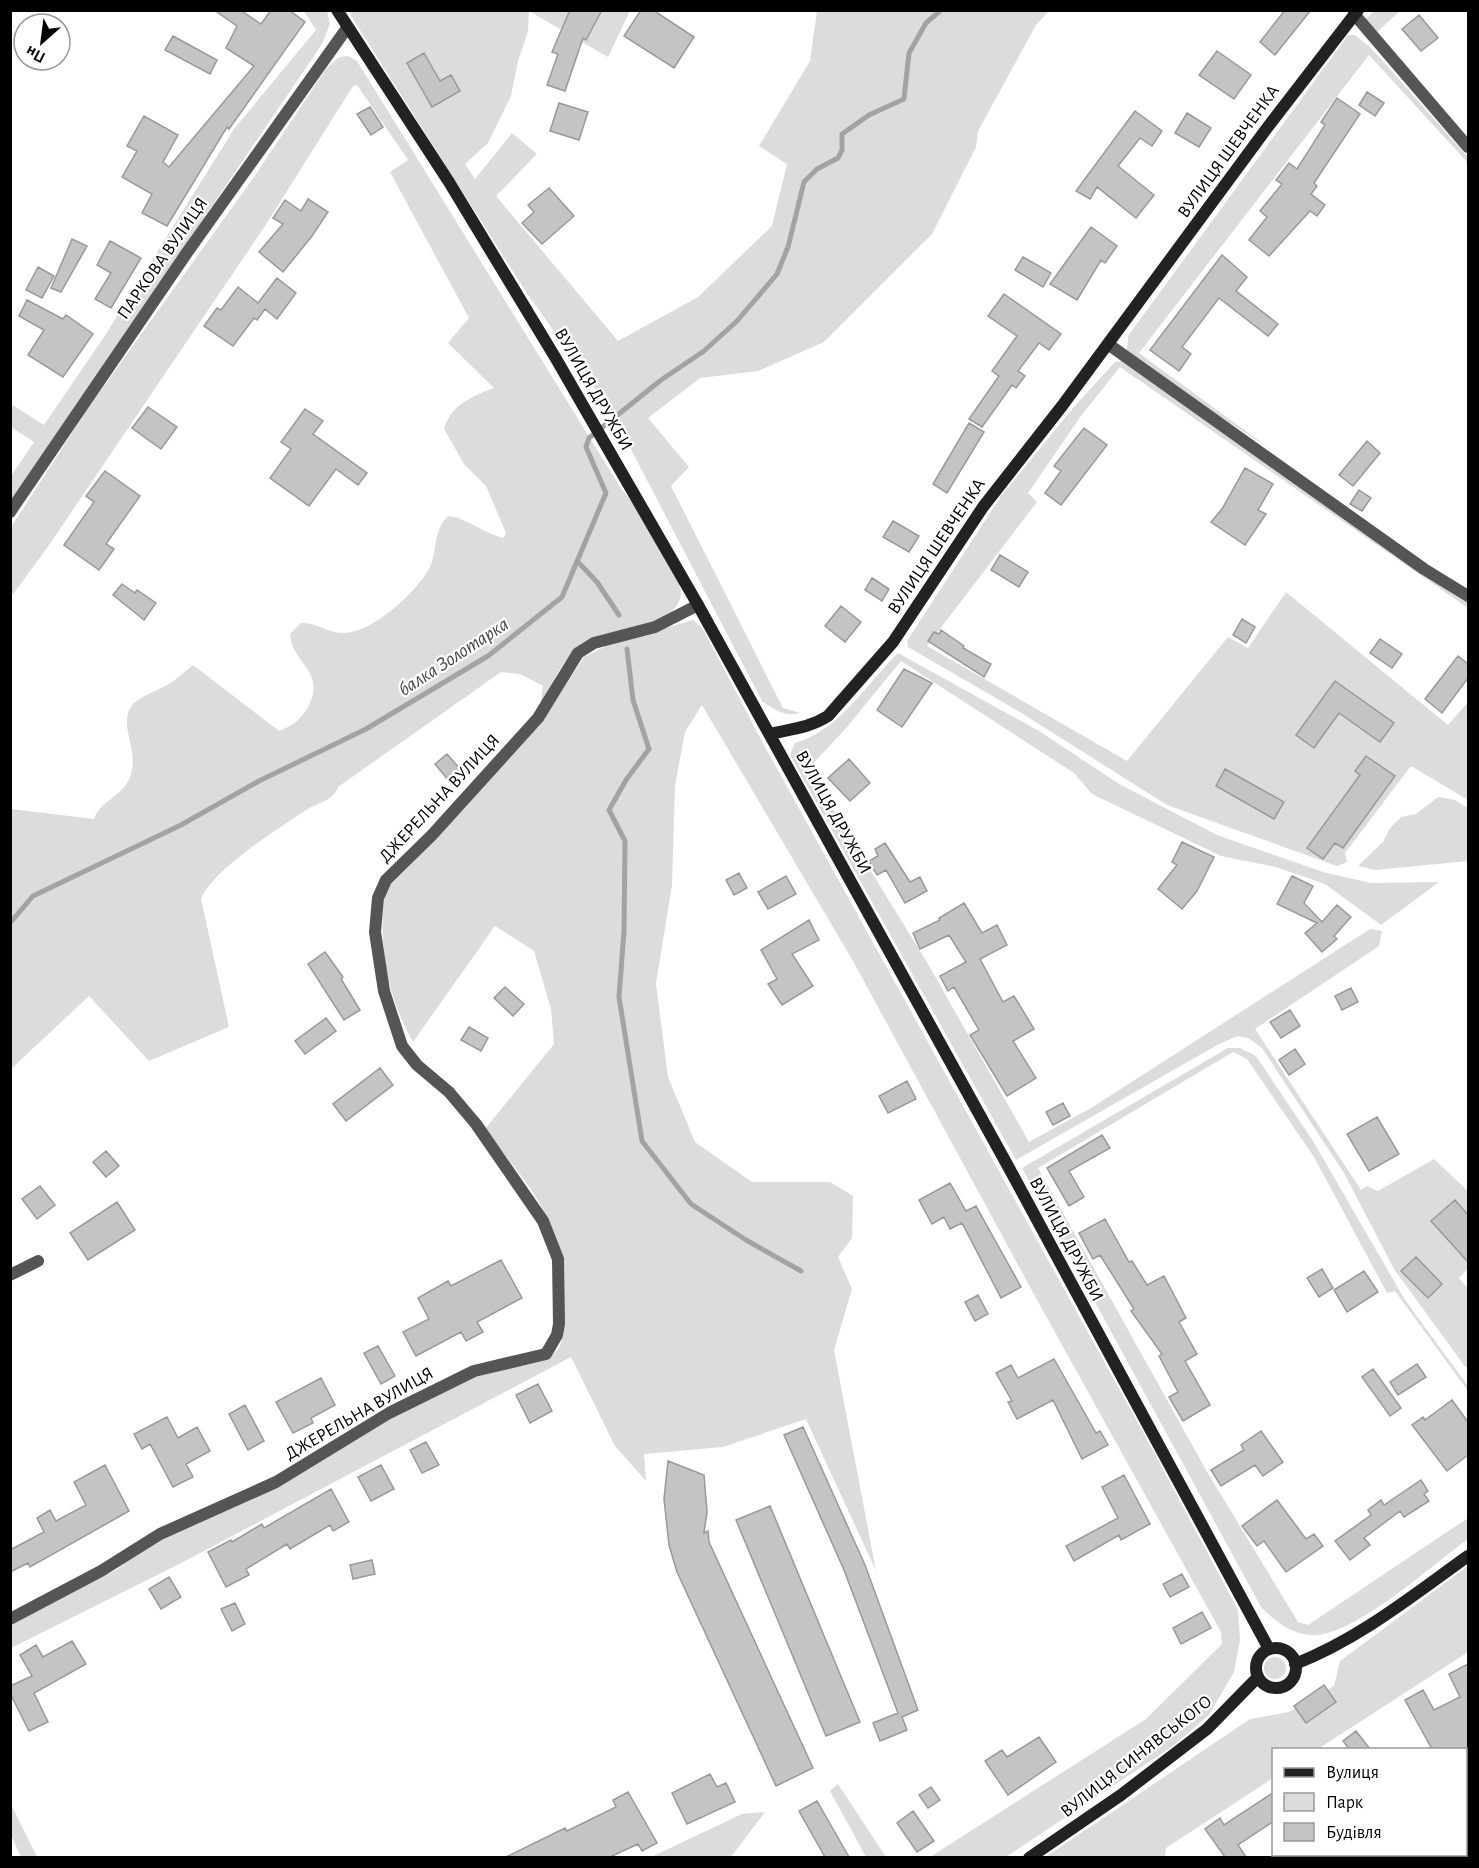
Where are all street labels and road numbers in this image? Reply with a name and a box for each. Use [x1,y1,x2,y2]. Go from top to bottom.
street label: ВУЛИЦЯ ШЕВЧЕНКА [1175,82,1283,221]
street label: ПАРКОВА ВУЛИЦЯ [114,194,211,323]
street label: ВУЛИЦЯ ДРУЖБИ [551,325,635,454]
street label: ВУЛИЦЯ ШЕВЧЕНКА [885,475,989,618]
street label: ДЖЕРЕЛЬНА ВУЛИЦЯ [376,731,504,866]
street label: ВУЛИЦЯ ДРУЖБИ [792,748,874,877]
street label: ВУЛИЦЯ ДРУЖБИ [1026,1174,1106,1305]
street label: ДЖЕРЕЛЬНА ВУЛИЦЯ [282,1364,437,1464]
street label: ВУЛИЦЯ СИНЯВСЬКОГО [1058,1692,1216,1821]

